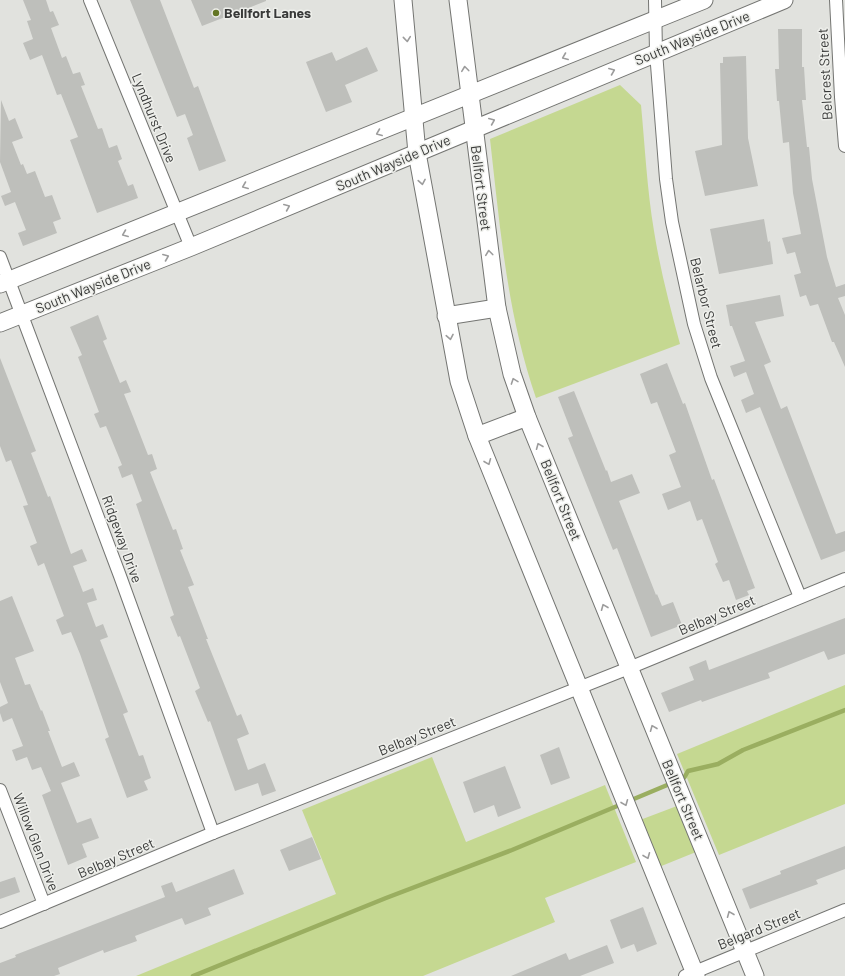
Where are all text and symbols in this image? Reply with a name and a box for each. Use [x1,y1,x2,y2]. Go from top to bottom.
place label: Bellfort Lanes [224,4,311,21]
street label: South Wayside Drive [632,7,752,68]
marker: Bellfort Lanes [211,8,221,18]
street label: Belcrest Street [814,28,835,120]
one-way arrow [402,36,411,42]
one-way arrow [561,52,569,60]
one-way arrow [461,66,470,72]
one-way arrow [608,67,615,75]
street label: Lyndhurst Drive [129,70,180,165]
one-way arrow [488,118,495,126]
one-way arrow [375,128,382,136]
street label: South Wayside Drive [333,131,453,194]
street label: Bellfort Street [468,144,495,232]
one-way arrow [417,179,426,185]
one-way arrow [242,181,250,189]
one-way arrow [282,204,290,212]
one-way arrow [121,230,128,238]
one-way arrow [485,250,494,256]
one-way arrow [163,253,170,261]
street label: South Wayside Drive [33,255,153,316]
street label: Belarbor Street [687,256,726,350]
one-way arrow [446,334,454,341]
one-way arrow [511,377,519,384]
one-way arrow [536,442,544,450]
street label: Bellfort Street [537,457,585,543]
one-way arrow [483,458,491,465]
street label: Ridgeway Drive [99,493,146,585]
street label: Belbay Street [676,591,758,638]
one-way arrow [601,604,609,611]
street label: Belbay Street [376,712,458,759]
one-way arrow [650,724,658,731]
street label: Bellfort Street [659,757,708,843]
street label: Willow Glen Drive [10,791,63,893]
one-way arrow [621,799,629,806]
street label: Belbay Street [75,834,157,881]
one-way arrow [643,853,651,860]
street label: Belgard Street [715,904,803,953]
one-way arrow [727,910,735,918]

